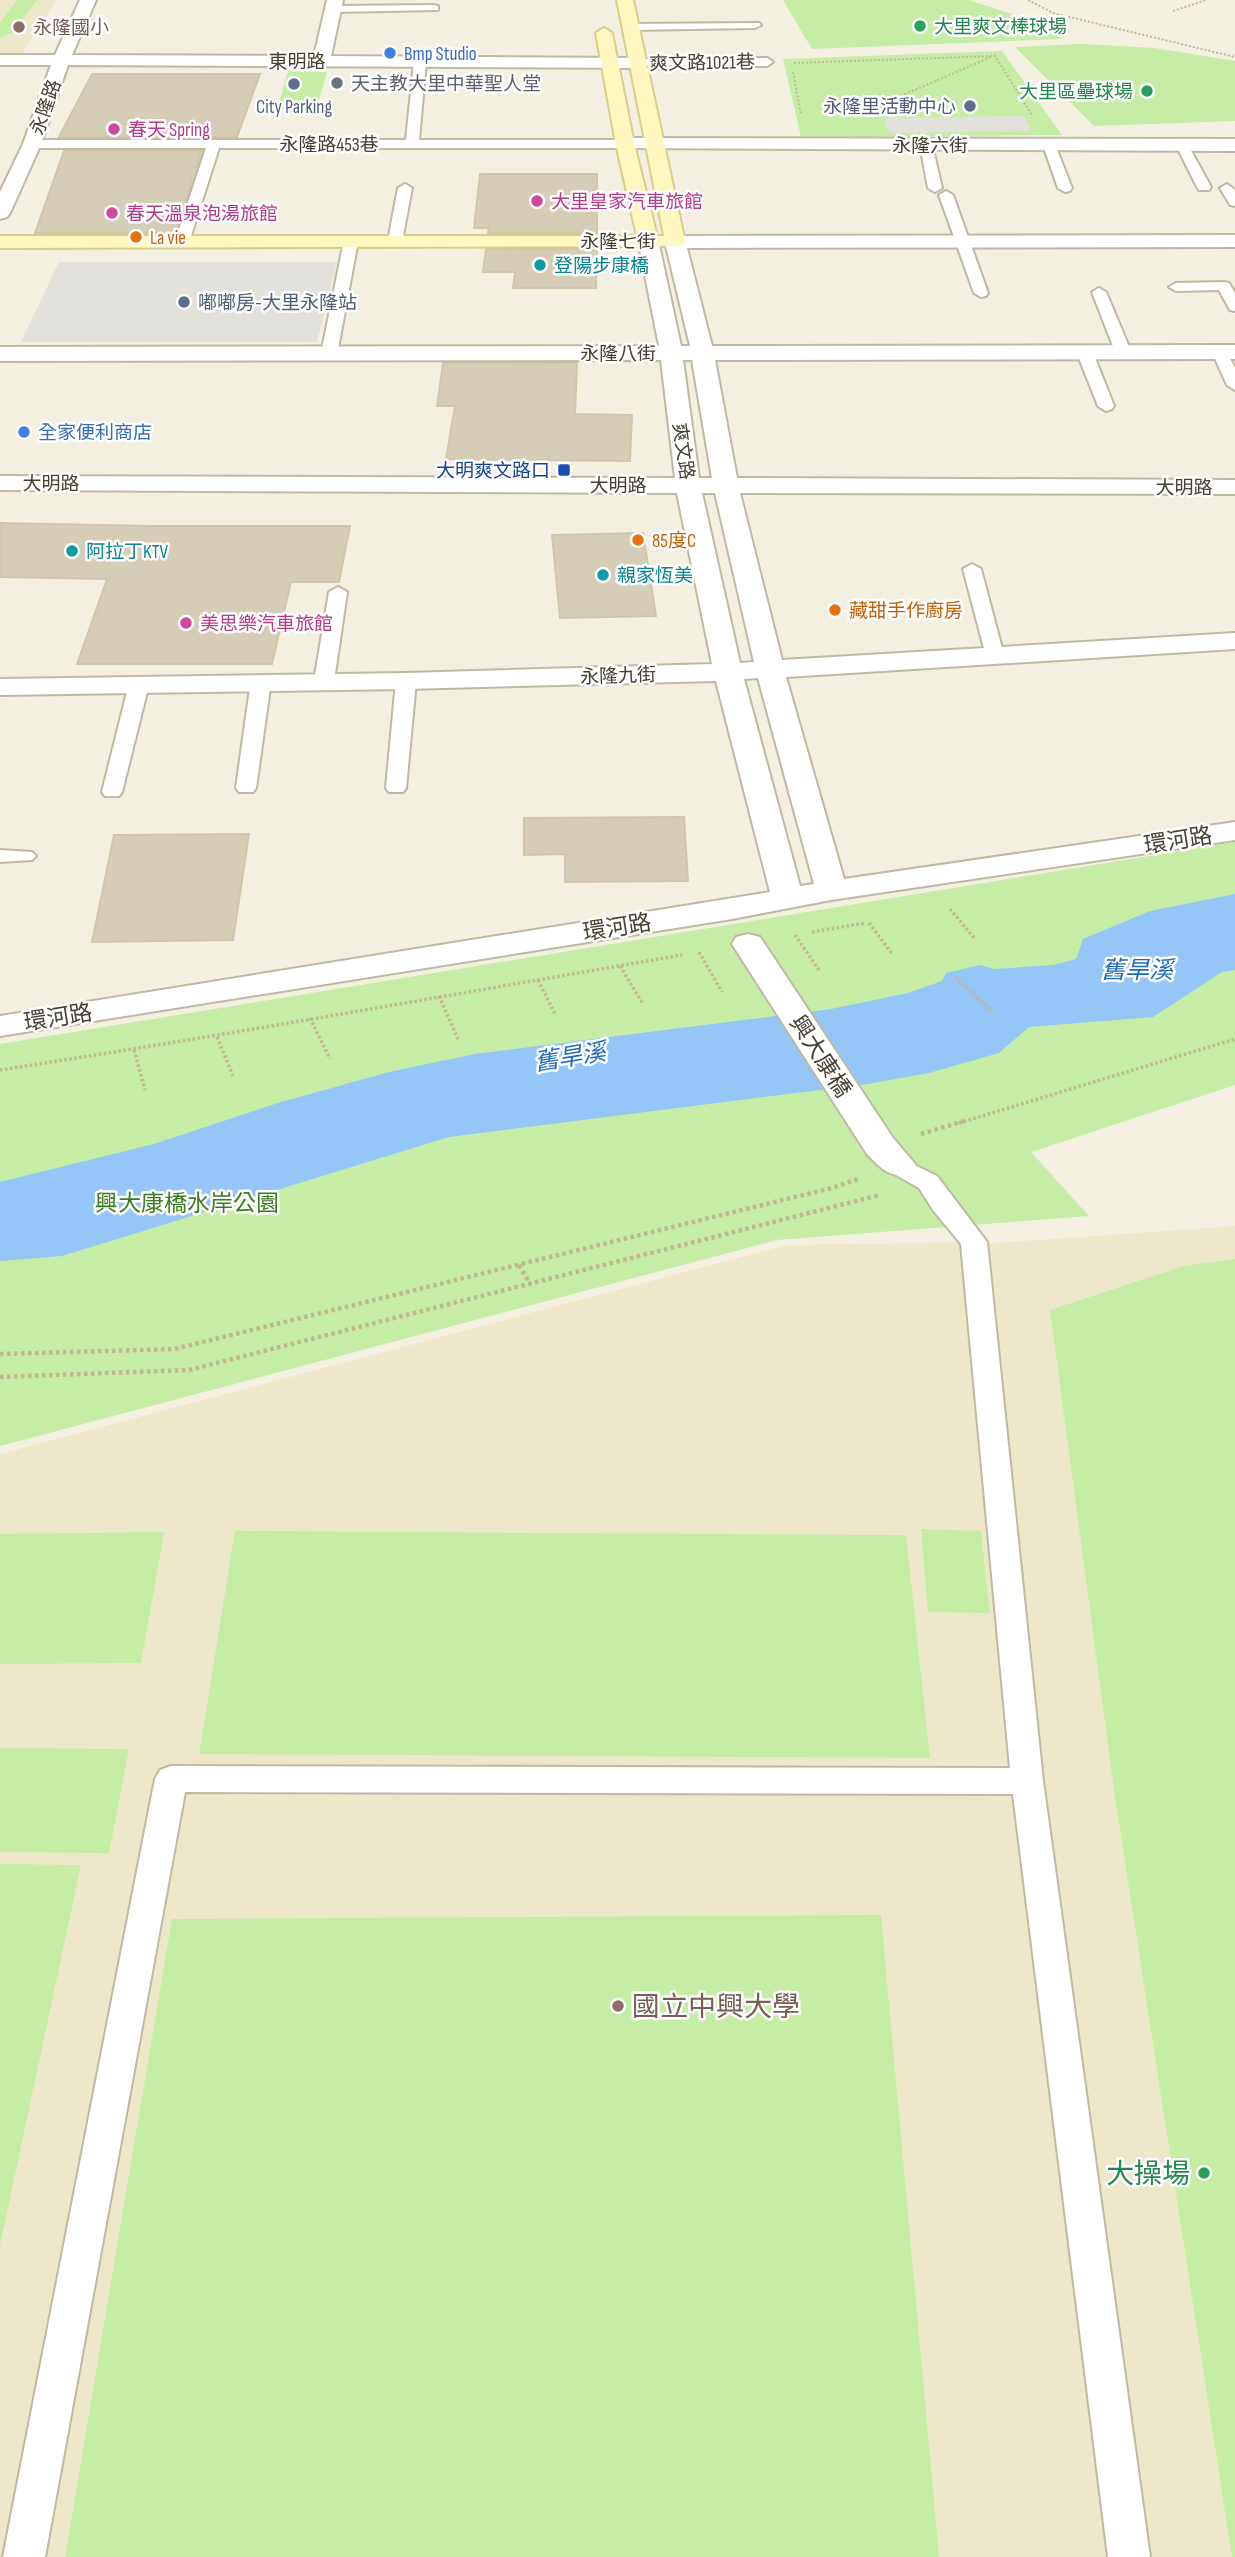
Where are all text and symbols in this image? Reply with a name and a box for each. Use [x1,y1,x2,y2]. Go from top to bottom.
place label: 大里爽文棒球場 [934,16,1067,39]
place label: 永隆國小 [33,17,109,40]
marker: 大里爽文棒球場 [912,18,928,34]
marker: 永隆國小 [11,19,27,35]
place label: Bmp Studio [404,43,477,66]
marker: Bmp Studio [382,45,398,61]
street label: 東明路 [268,51,326,74]
street label: 爽文路1021巷 [649,51,755,76]
place label: 天主教大里中華聖人堂 [351,73,541,96]
marker: 天主教大里中華聖人堂 [329,75,345,91]
marker: City Parking [286,76,302,92]
street label: 永隆路 [26,77,67,138]
place label: 大里區壘球場 [1019,81,1133,104]
marker: 大里區壘球場 [1139,83,1155,99]
place label: City Parking [256,96,332,119]
place label: 永隆里活動中心 [823,96,956,119]
marker: 永隆里活動中心 [962,98,978,114]
place label: 春天 Spring [128,119,210,142]
marker: 春天 Spring [106,121,122,137]
street label: 永隆路453巷 [279,134,379,157]
street label: 永隆六街 [892,135,968,158]
place label: 大里皇家汽車旅館 [551,191,703,214]
marker: 大里皇家汽車旅館 [529,193,545,209]
place label: 春天溫泉泡湯旅館 [126,203,278,226]
marker: 春天溫泉泡湯旅館 [104,205,120,221]
place label: La vie [150,227,186,250]
marker: La vie [128,229,144,245]
street label: 永隆七街 [580,231,656,254]
place label: 登陽步康橋 [554,255,649,278]
marker: 登陽步康橋 [532,257,548,273]
place label: 嘟嘟房-大里永隆站 [198,292,357,315]
marker: 嘟嘟房-大里永隆站 [176,294,192,310]
street label: 永隆八街 [580,343,656,366]
street label: 爽文路 [667,421,698,481]
place label: 全家便利商店 [38,422,152,445]
marker: 全家便利商店 [16,424,32,440]
place label: 大明爽文路口 [436,460,550,483]
marker: 大明爽文路口 [556,462,572,478]
street label: 大明路 [22,473,80,496]
street label: 大明路 [589,475,647,498]
street label: 大明路 [1155,477,1213,500]
place label: 85度C [652,530,696,553]
marker: 85度C [630,532,646,548]
place label: 阿拉丁KTV [86,541,168,564]
marker: 阿拉丁KTV [64,543,80,559]
place label: 親家恆美 [617,565,693,588]
marker: 親家恆美 [595,567,611,583]
place label: 藏甜手作廚房 [849,600,963,623]
marker: 藏甜手作廚房 [827,602,843,618]
place label: 美思樂汽車旅館 [200,613,333,636]
marker: 美思樂汽車旅館 [178,615,194,631]
street label: 永隆九街 [580,664,656,689]
street label: 環河路 [1142,822,1214,860]
street label: 環河路 [581,909,653,947]
water label: 舊旱溪 [1101,956,1176,985]
street label: 環河路 [22,999,94,1037]
street label: 興大康橋 [783,1010,857,1103]
water label: 舊旱溪 [532,1037,611,1077]
park label: 興大康橋水岸公園 [95,1190,279,1218]
place label: 國立中興大學 [632,1991,800,2024]
marker: 國立中興大學 [610,1998,626,2014]
place label: 大操場 [1106,2158,1190,2191]
marker: 大操場 [1196,2165,1212,2181]

